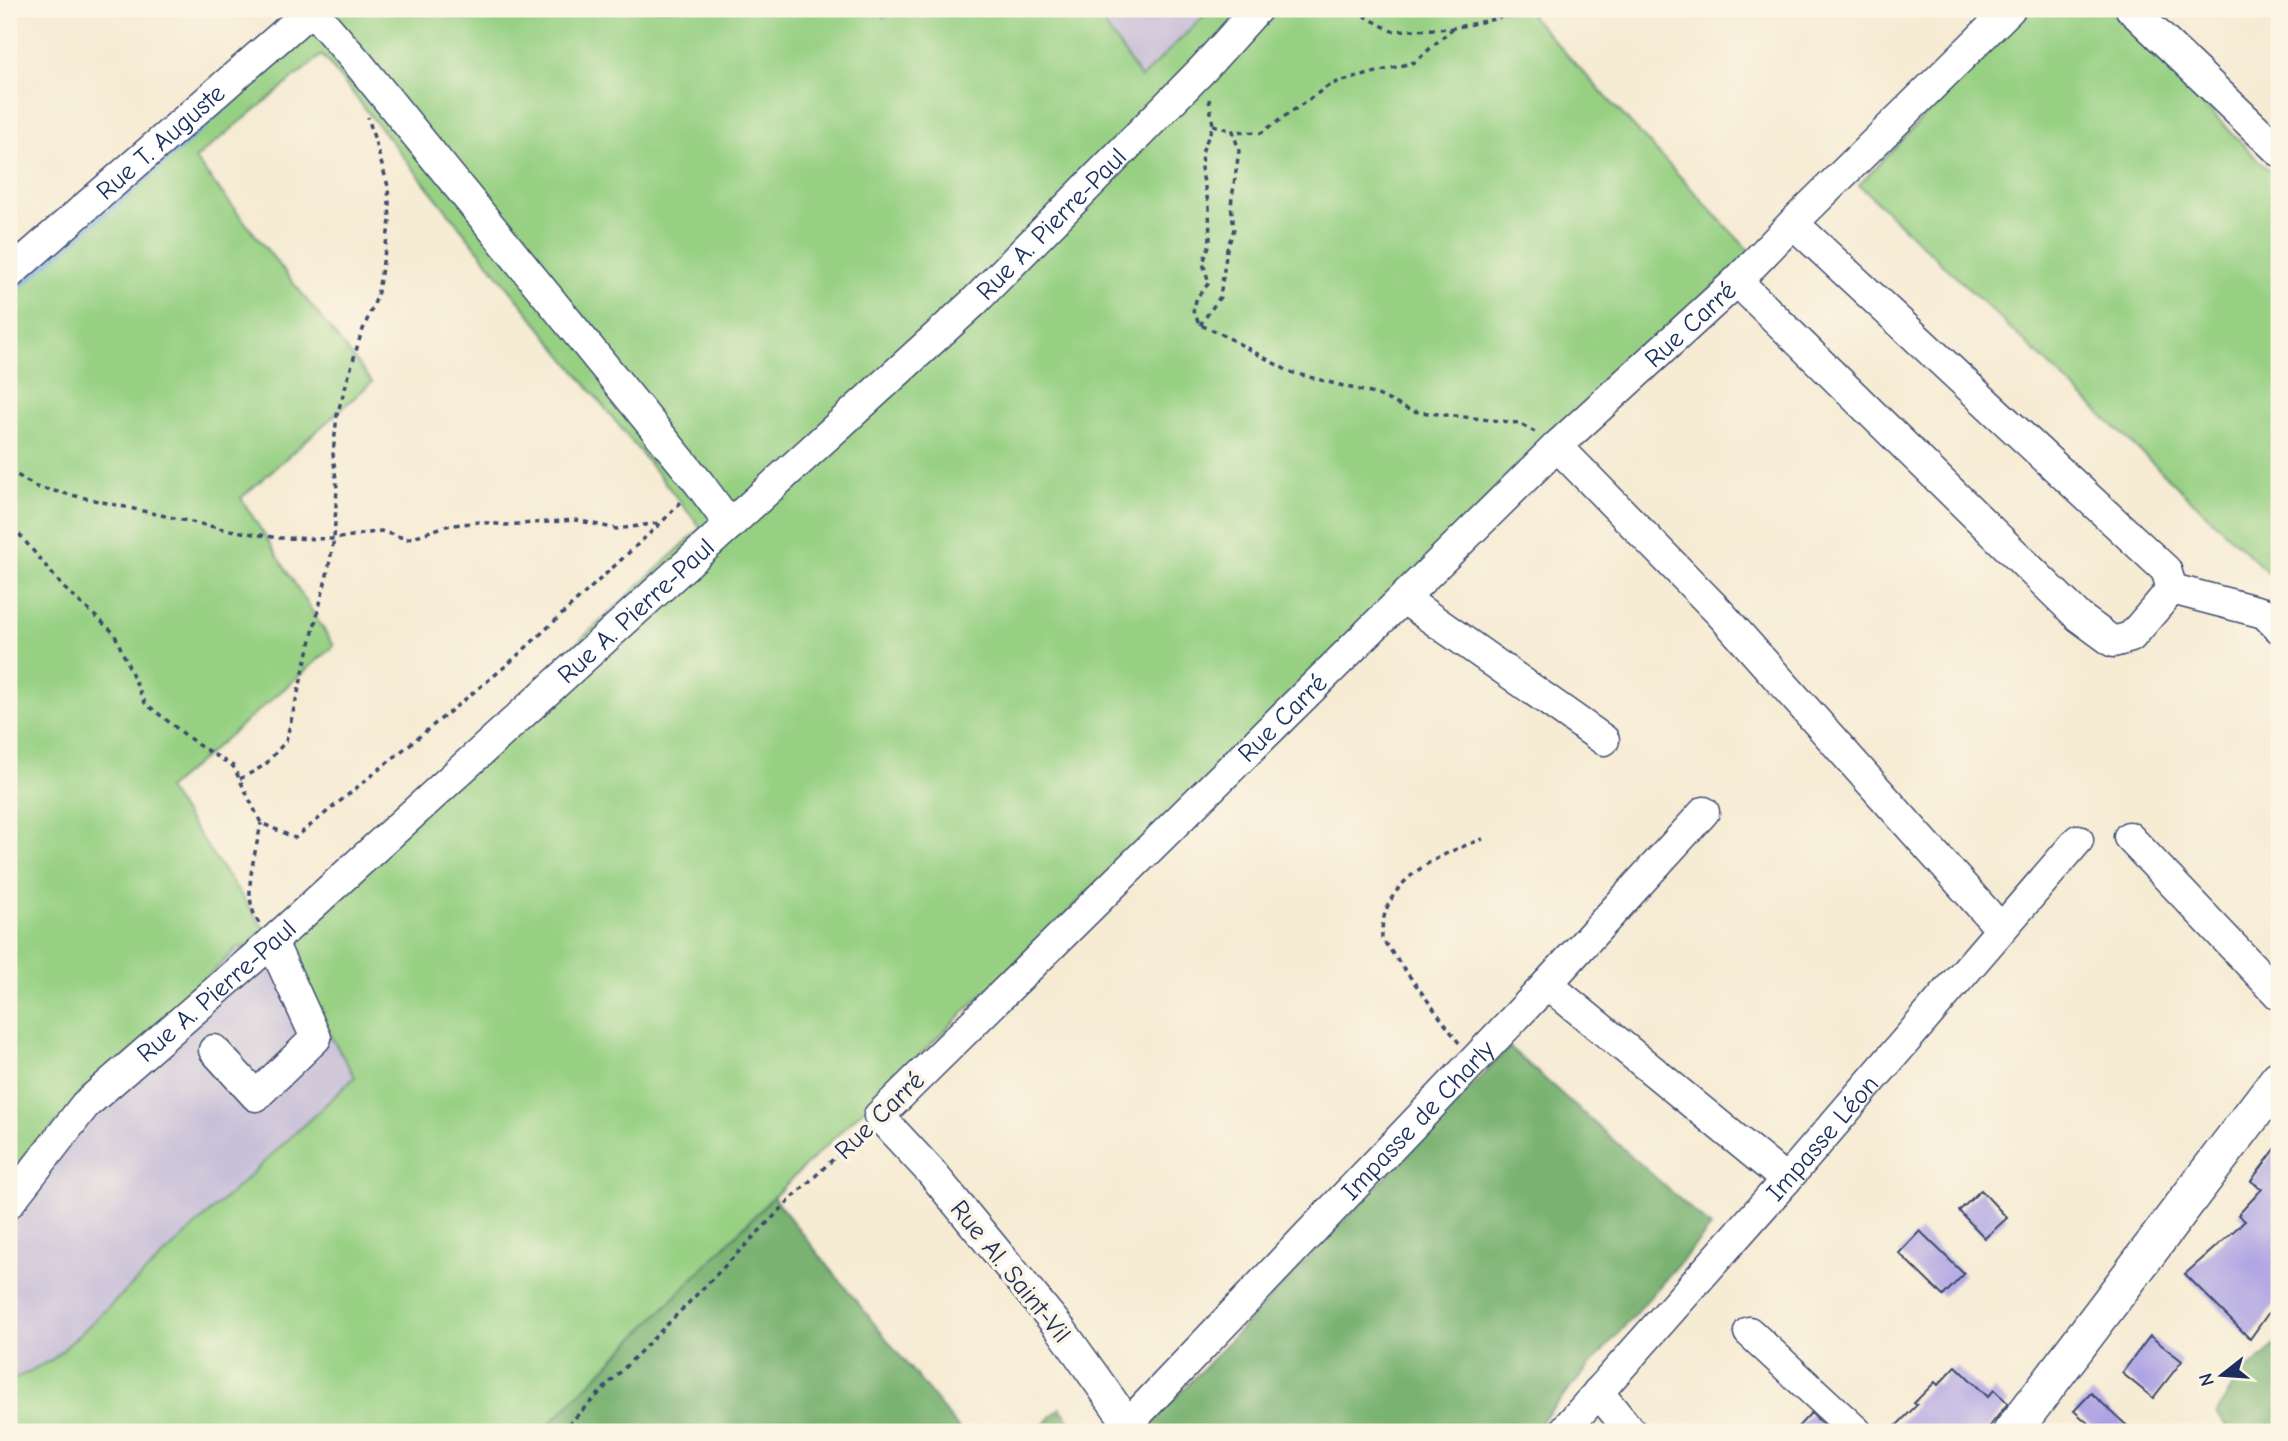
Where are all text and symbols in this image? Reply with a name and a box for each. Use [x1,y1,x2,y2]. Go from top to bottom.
street label: Rue T. Auguste [91,78,231,207]
street label: Rue A. Pierre-Paul [971,142,1133,307]
street label: Rue Carré [1639,276,1742,374]
street label: Rue A. Pierre-Paul [552,532,721,690]
street label: Rue Carré [1232,668,1333,769]
street label: Rue A. Pierre-Paul [131,914,302,1069]
street label: Impasse de Charly [1336,1034,1501,1206]
street label: Rue Carré [829,1066,931,1166]
street label: Impasse Léon [1761,1070,1885,1207]
street label: Rue Al. Saint-Vil [944,1194,1077,1349]
north arrow [2186,1340,2256,1410]
text: N [2194,1371,2219,1389]

